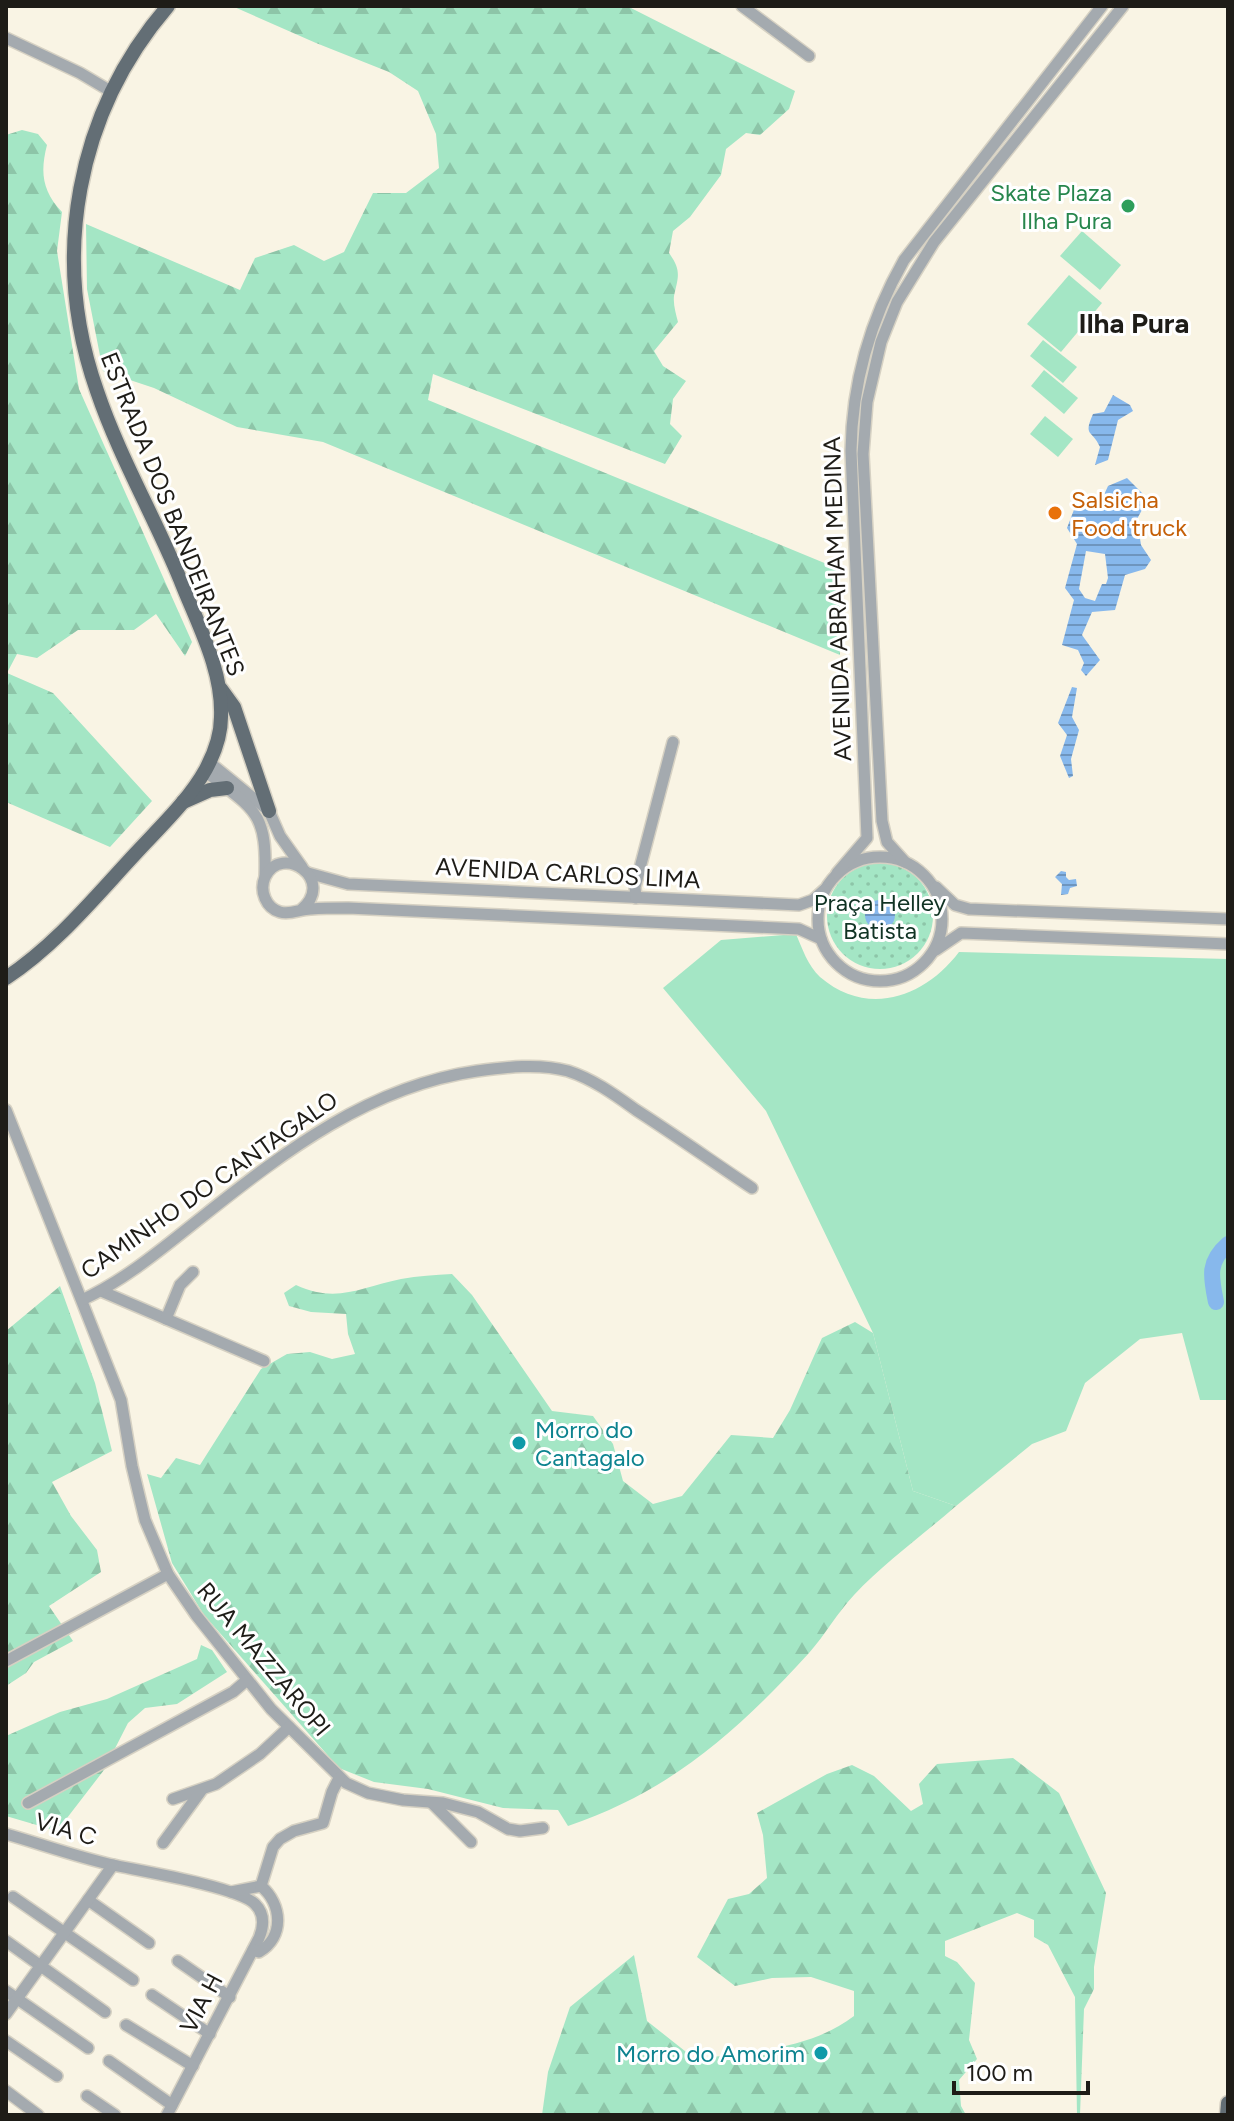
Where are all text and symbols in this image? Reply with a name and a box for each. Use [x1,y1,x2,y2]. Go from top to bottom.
place label: Skate Plaza Ilha Pura [990,178,1112,235]
marker: Skate Plaza Ilha Pura [1119,197,1137,215]
district label: Ilha Pura [1079,306,1189,340]
street label: ESTRADA DOS BANDEIRANTES [95,348,251,680]
street label: AVENIDA ABRAHAM MEDINA [817,435,857,762]
place label: Salsicha Food truck [1071,485,1187,542]
marker: Salsicha Food truck [1046,504,1064,522]
street label: AVENIDA CARLOS LIMA [435,852,702,894]
park label: Praça Helley Batista [814,888,947,945]
street label: CAMINHO DO CANTAGALO [75,1085,343,1285]
place label: Morro do Cantagalo [535,1415,645,1472]
marker: Morro do Cantagalo [510,1434,528,1452]
street label: RUA MAZZAROPI [191,1576,337,1742]
street label: VIA C [32,1806,100,1852]
street label: VIA H [173,1968,229,2038]
place label: Morro do Amorim [616,2039,805,2068]
marker: Morro do Amorim [812,2044,830,2062]
scale bar [954,2045,1088,2095]
text: 100 m [966,2058,1033,2087]

